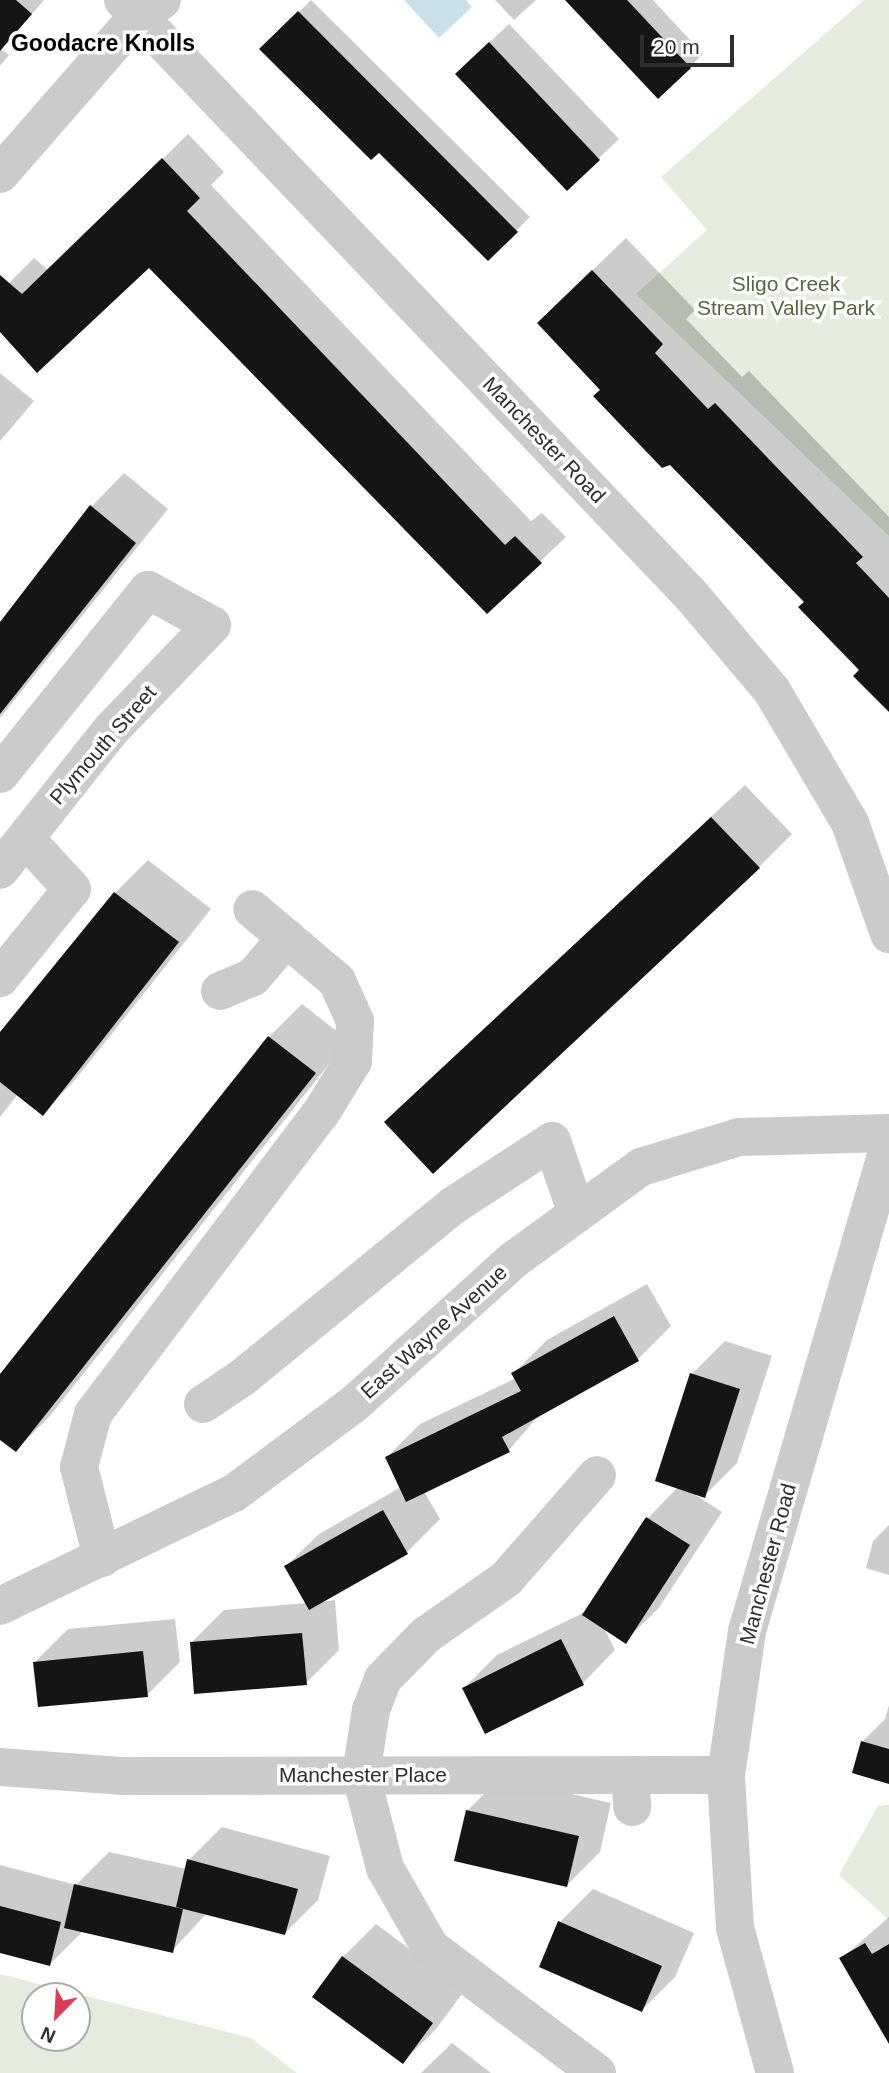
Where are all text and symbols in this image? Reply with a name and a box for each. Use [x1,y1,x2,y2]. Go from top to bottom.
scale bar [644,21,738,65]
district label: Goodacre Knolls [11,29,195,57]
text: 20 m [653,35,700,58]
park label: Sligo Creek Stream Valley Park [697,271,875,321]
street label: Manchester Road [477,372,611,508]
street label: Plymouth Street [44,680,162,810]
street label: East Wayne Avenue [355,1259,513,1405]
street label: Manchester Road [734,1481,802,1647]
street label: Manchester Place [279,1762,447,1788]
north arrow [21,1982,91,2052]
text: N [38,2022,59,2047]

